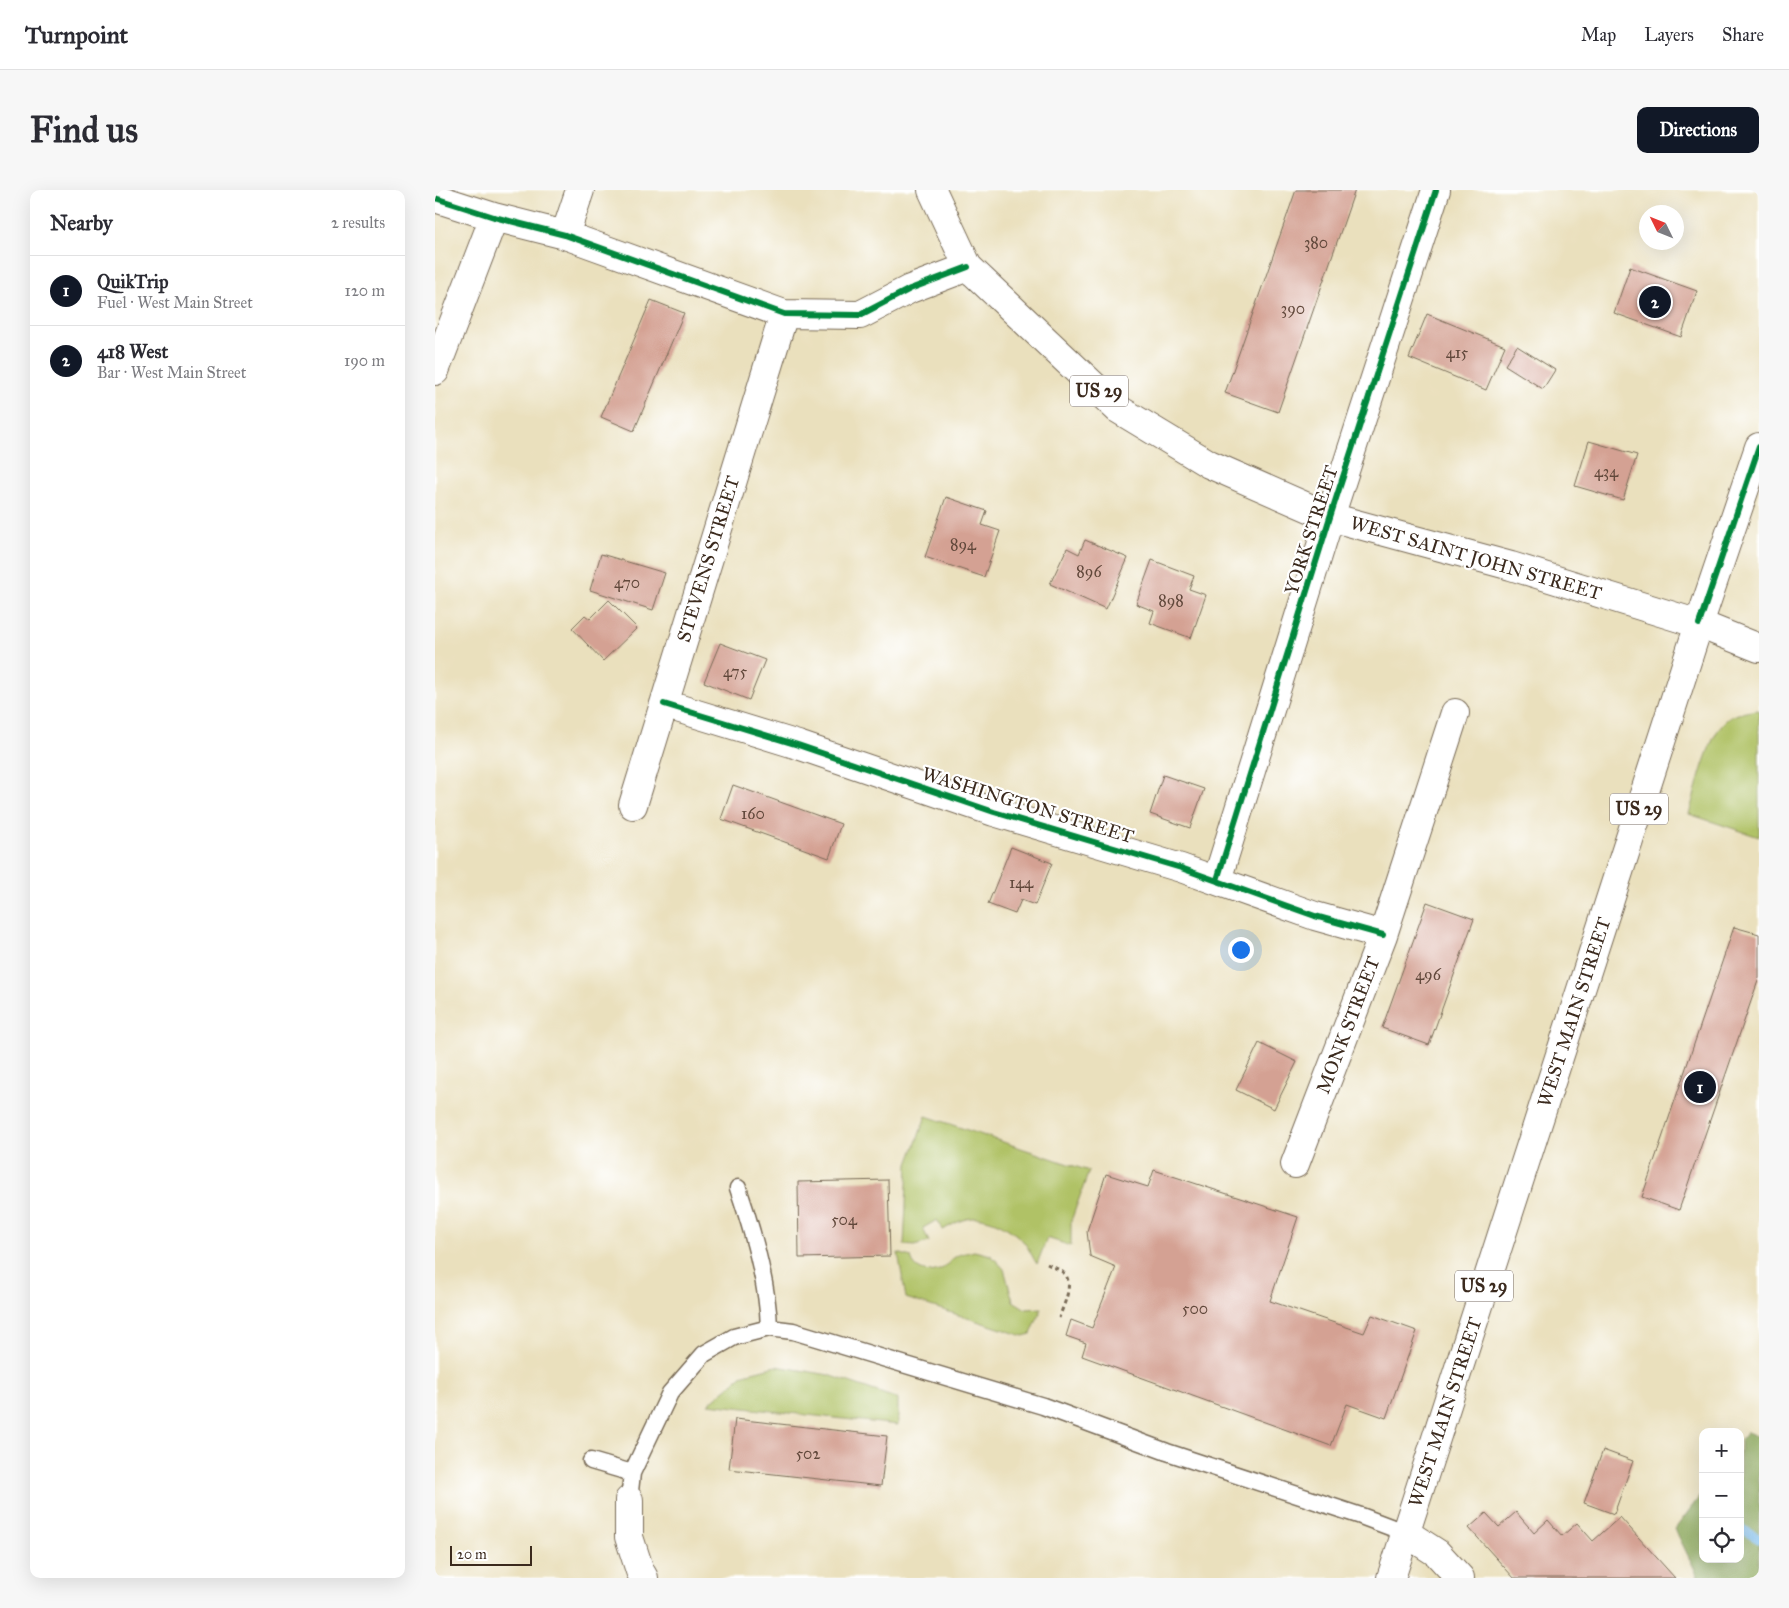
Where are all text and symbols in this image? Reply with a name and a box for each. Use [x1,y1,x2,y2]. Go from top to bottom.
text: Turnpoint [25,20,128,50]
text: Map [1581,24,1616,46]
text: Layers [1644,24,1694,46]
text: Share [1722,24,1764,46]
button: Directions [1637,107,1759,153]
text: Find us [30,109,138,152]
north arrow [1639,205,1684,250]
text: Nearby [50,210,113,236]
text: 2 results [331,213,385,232]
house number: 380 [1304,233,1328,252]
text: QuikTrip [97,270,169,293]
text: 1 [63,281,69,300]
text: 120 m [345,281,385,300]
pin: 2 [1639,283,1671,321]
text: Fuel · West Main Street [97,293,253,312]
house number: 390 [1281,299,1305,318]
text: 418 West [97,340,168,363]
house number: 415 [1446,343,1469,362]
text: 2 [62,351,70,370]
text: 190 m [344,351,385,370]
text: Bar · West Main Street [97,363,246,382]
road number: US 29 [1070,376,1128,407]
house number: 434 [1594,462,1619,481]
street label: YORK STREET [1279,463,1343,597]
street label: STEVENS STREET [672,473,744,645]
street label: WEST SAINT JOHN STREET [1347,511,1604,606]
house number: 894 [950,535,977,554]
house number: 896 [1076,562,1102,581]
house number: 470 [614,573,640,592]
house number: 898 [1158,591,1184,610]
house number: 475 [723,662,748,681]
street label: WASHINGTON STREET [919,762,1137,848]
road number: US 29 [1610,794,1668,824]
house number: 160 [741,804,765,823]
house number: 144 [1009,873,1034,892]
street label: WEST MAIN STREET [1532,914,1616,1110]
your location [1228,937,1254,963]
street label: MONK STREET [1311,953,1385,1097]
house number: 496 [1415,965,1442,984]
pin: 1 [1684,1068,1716,1106]
house number: 504 [831,1210,858,1229]
road number: US 29 [1455,1270,1513,1302]
house number: 500 [1182,1299,1208,1318]
street label: WEST MAIN STREET [1403,1314,1487,1510]
map controls [1699,1428,1744,1563]
button: + [1699,1428,1744,1473]
house number: 502 [796,1444,820,1463]
button: − [1699,1473,1744,1518]
button: locate [1699,1518,1744,1563]
scale bar [450,1543,533,1566]
text: 20 m [457,1546,487,1563]

